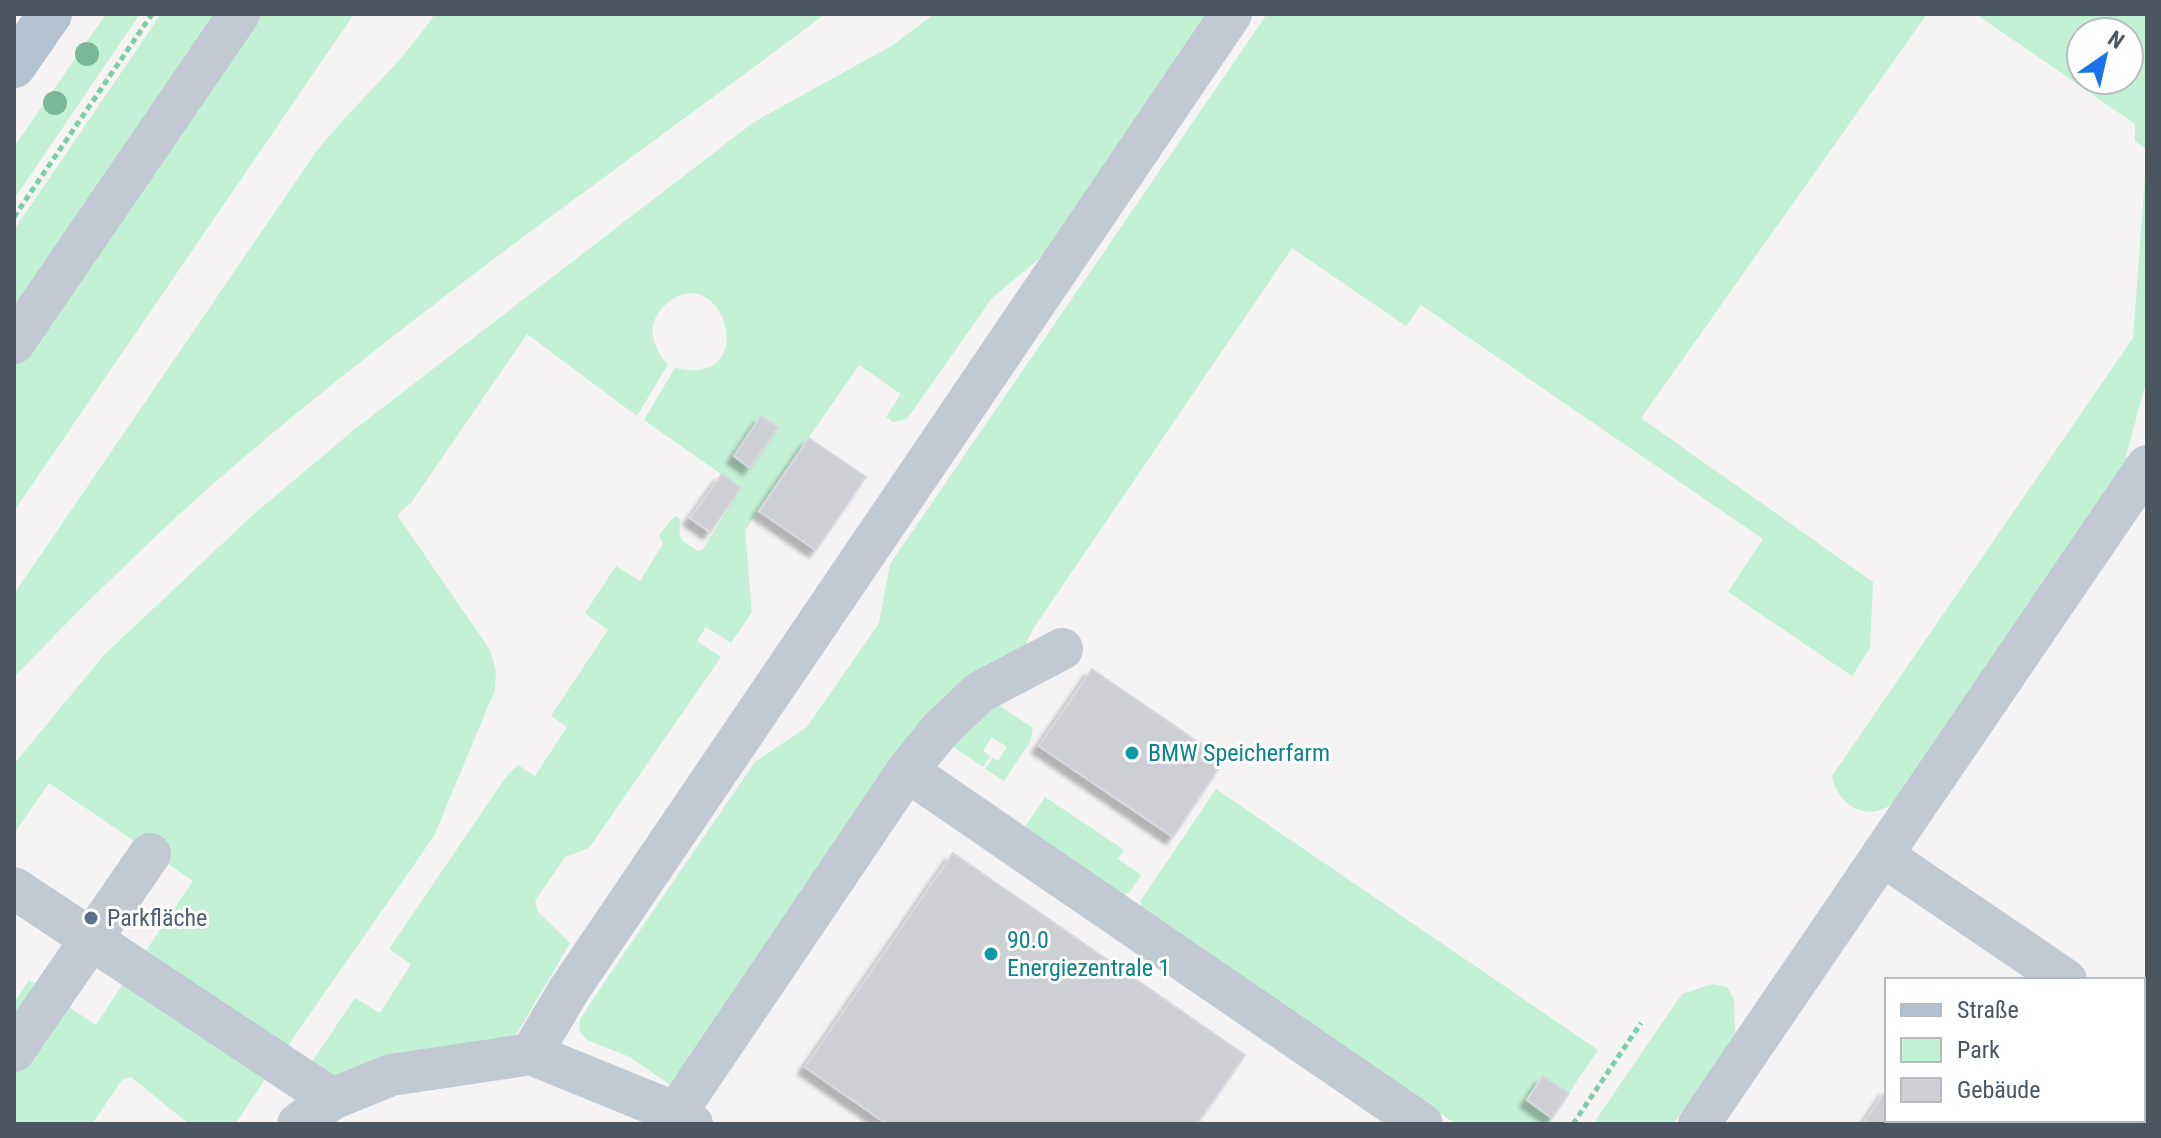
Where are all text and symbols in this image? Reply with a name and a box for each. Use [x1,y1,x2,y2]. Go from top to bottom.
north arrow [2065,16,2145,96]
text: N [2103,26,2128,54]
place label: BMW Speicherfarm [1148,739,1330,767]
marker: BMW Speicherfarm [1123,744,1141,762]
place label: Parkfläche [107,904,207,932]
marker: Parkfläche [82,909,100,927]
place label: 90.0 Energiezentrale 1 [1007,926,1170,982]
marker: 90.0 Energiezentrale 1 [982,945,1000,963]
legend [1885,978,2145,1122]
text: Straße [1957,996,2019,1024]
text: Park [1957,1036,2000,1064]
text: Gebäude [1957,1076,2041,1104]

